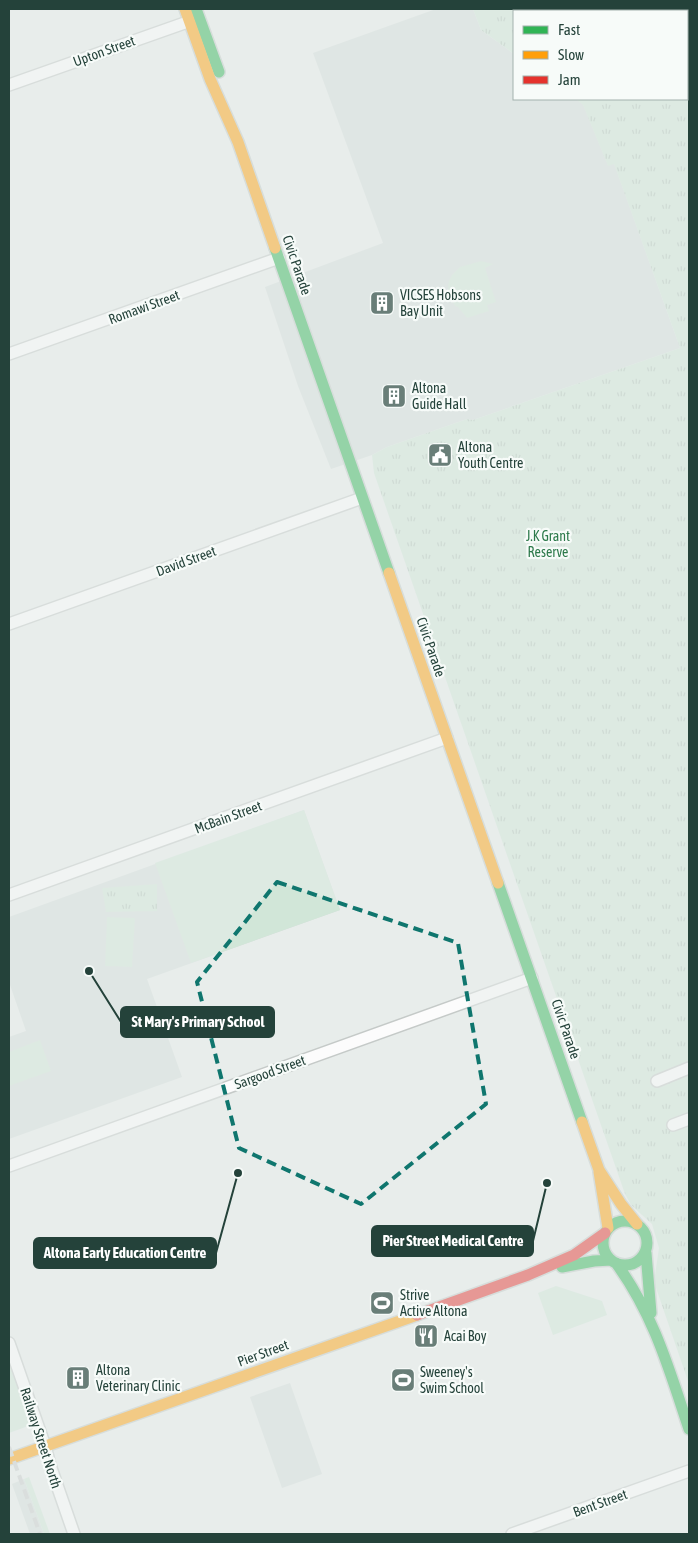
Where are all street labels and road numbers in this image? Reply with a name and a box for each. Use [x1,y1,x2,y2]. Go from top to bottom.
street label: Upton Street [71,32,137,70]
street label: Civic Parade [279,233,315,297]
street label: Romawi Street [106,287,182,327]
street label: David Street [154,543,218,579]
street label: Civic Parade [413,615,449,679]
street label: McBain Street [192,797,264,837]
street label: Civic Parade [548,997,584,1061]
street label: Sargood Street [232,1052,308,1092]
street label: Pier Street [235,1336,291,1370]
street label: Railway Street North [17,1386,65,1490]
street label: Bent Street [571,1486,629,1520]

